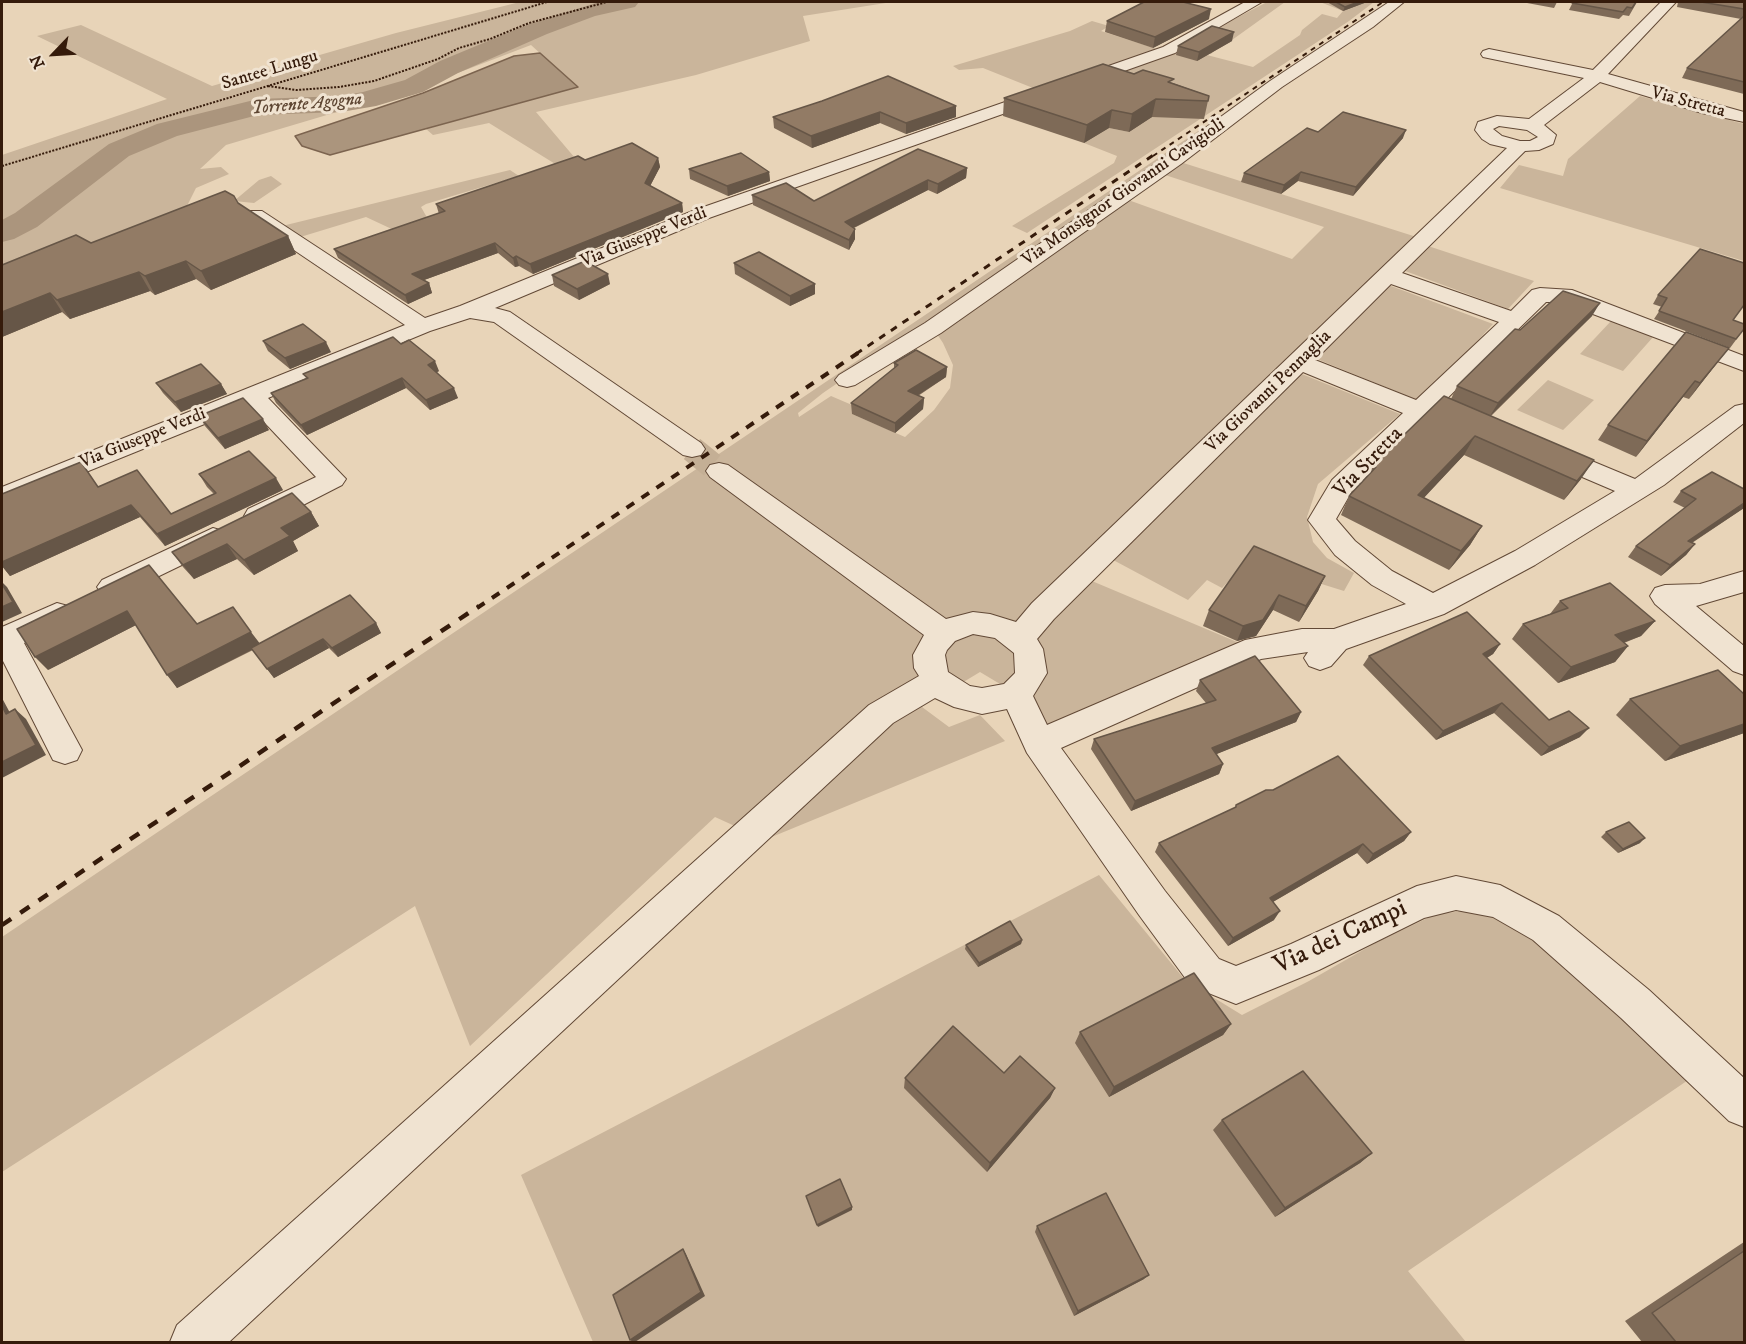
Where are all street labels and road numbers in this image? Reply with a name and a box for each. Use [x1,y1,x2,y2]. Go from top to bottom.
street label: Santee Lungu [219,46,321,96]
street label: Via Stretta [1649,83,1727,123]
street label: Via Monsignor Giovanni Cavigioli [1018,114,1230,272]
street label: Via Giuseppe Verdi [578,203,710,273]
street label: Via Giovanni Pennaglia [1201,326,1337,458]
street label: Via Giuseppe Verdi [77,404,209,474]
street label: Via Stretta [1329,422,1409,504]
street label: Via dei Campi [1270,894,1412,982]

